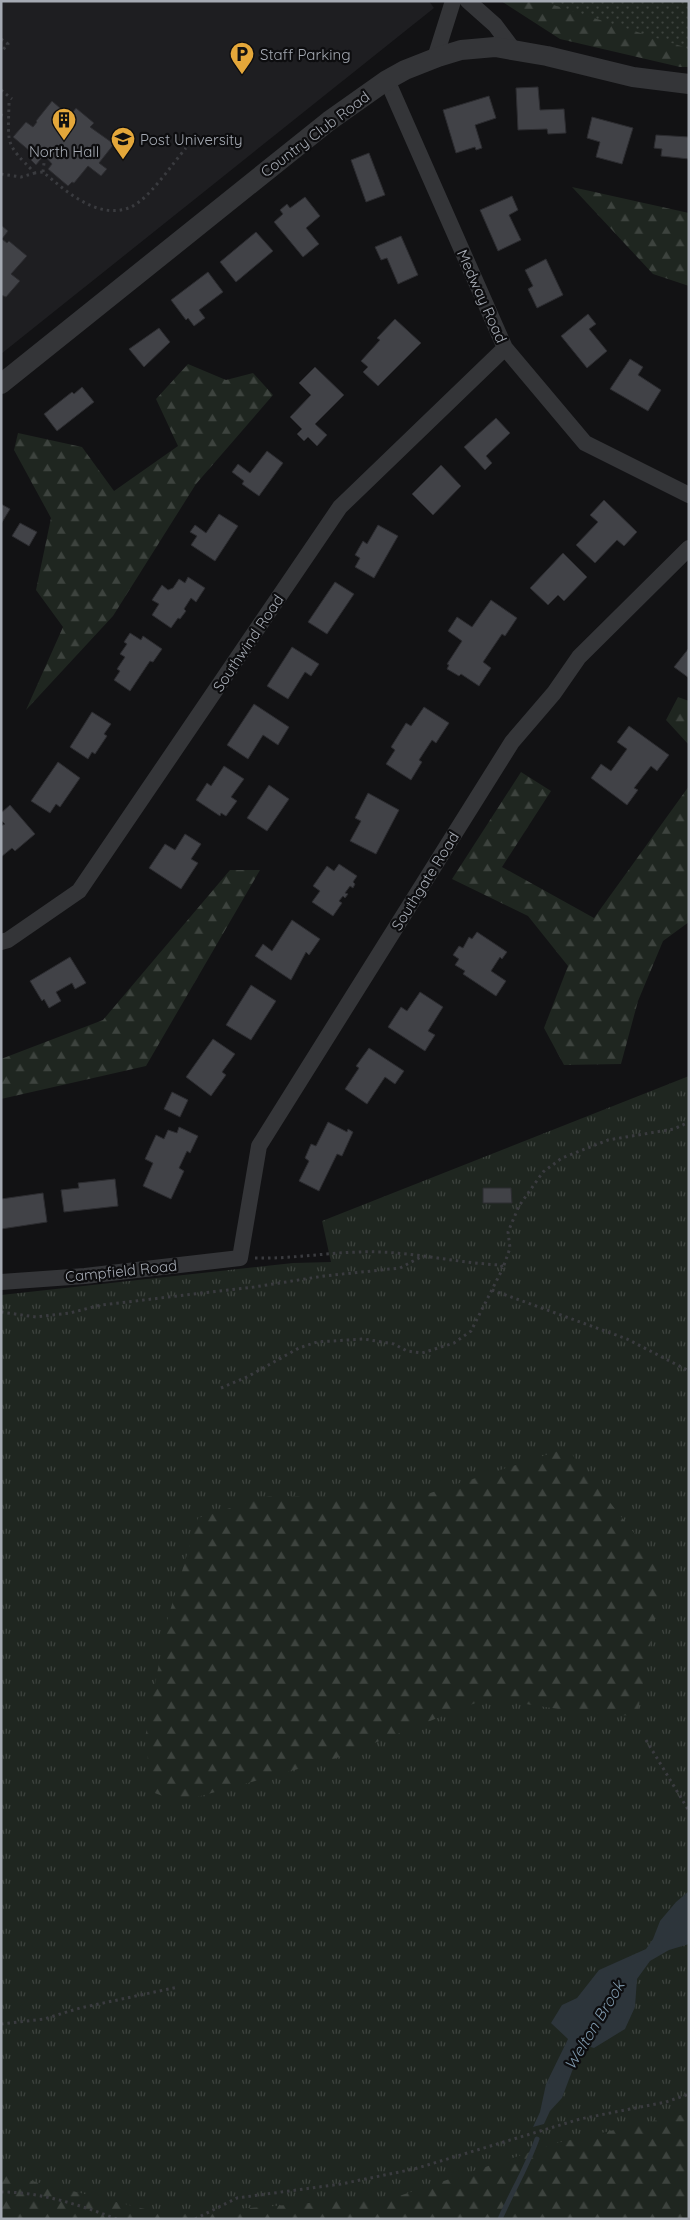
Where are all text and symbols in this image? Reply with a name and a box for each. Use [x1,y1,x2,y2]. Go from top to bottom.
parking icon: Staff Parking [229,41,255,75]
place label: Staff Parking [260,45,351,64]
street label: Country Club Road [257,87,373,181]
building icon: North Hall [51,107,77,141]
school or university icon: Post University [110,126,136,160]
place label: Post University [140,130,243,149]
place label: North Hall [29,142,99,161]
street label: Medway Road [453,246,511,346]
street label: Southwind Road [208,591,288,695]
street label: Southgate Road [387,828,463,934]
street label: Campfield Road [64,1256,178,1286]
water label: Welton Brook [560,1975,629,2073]

